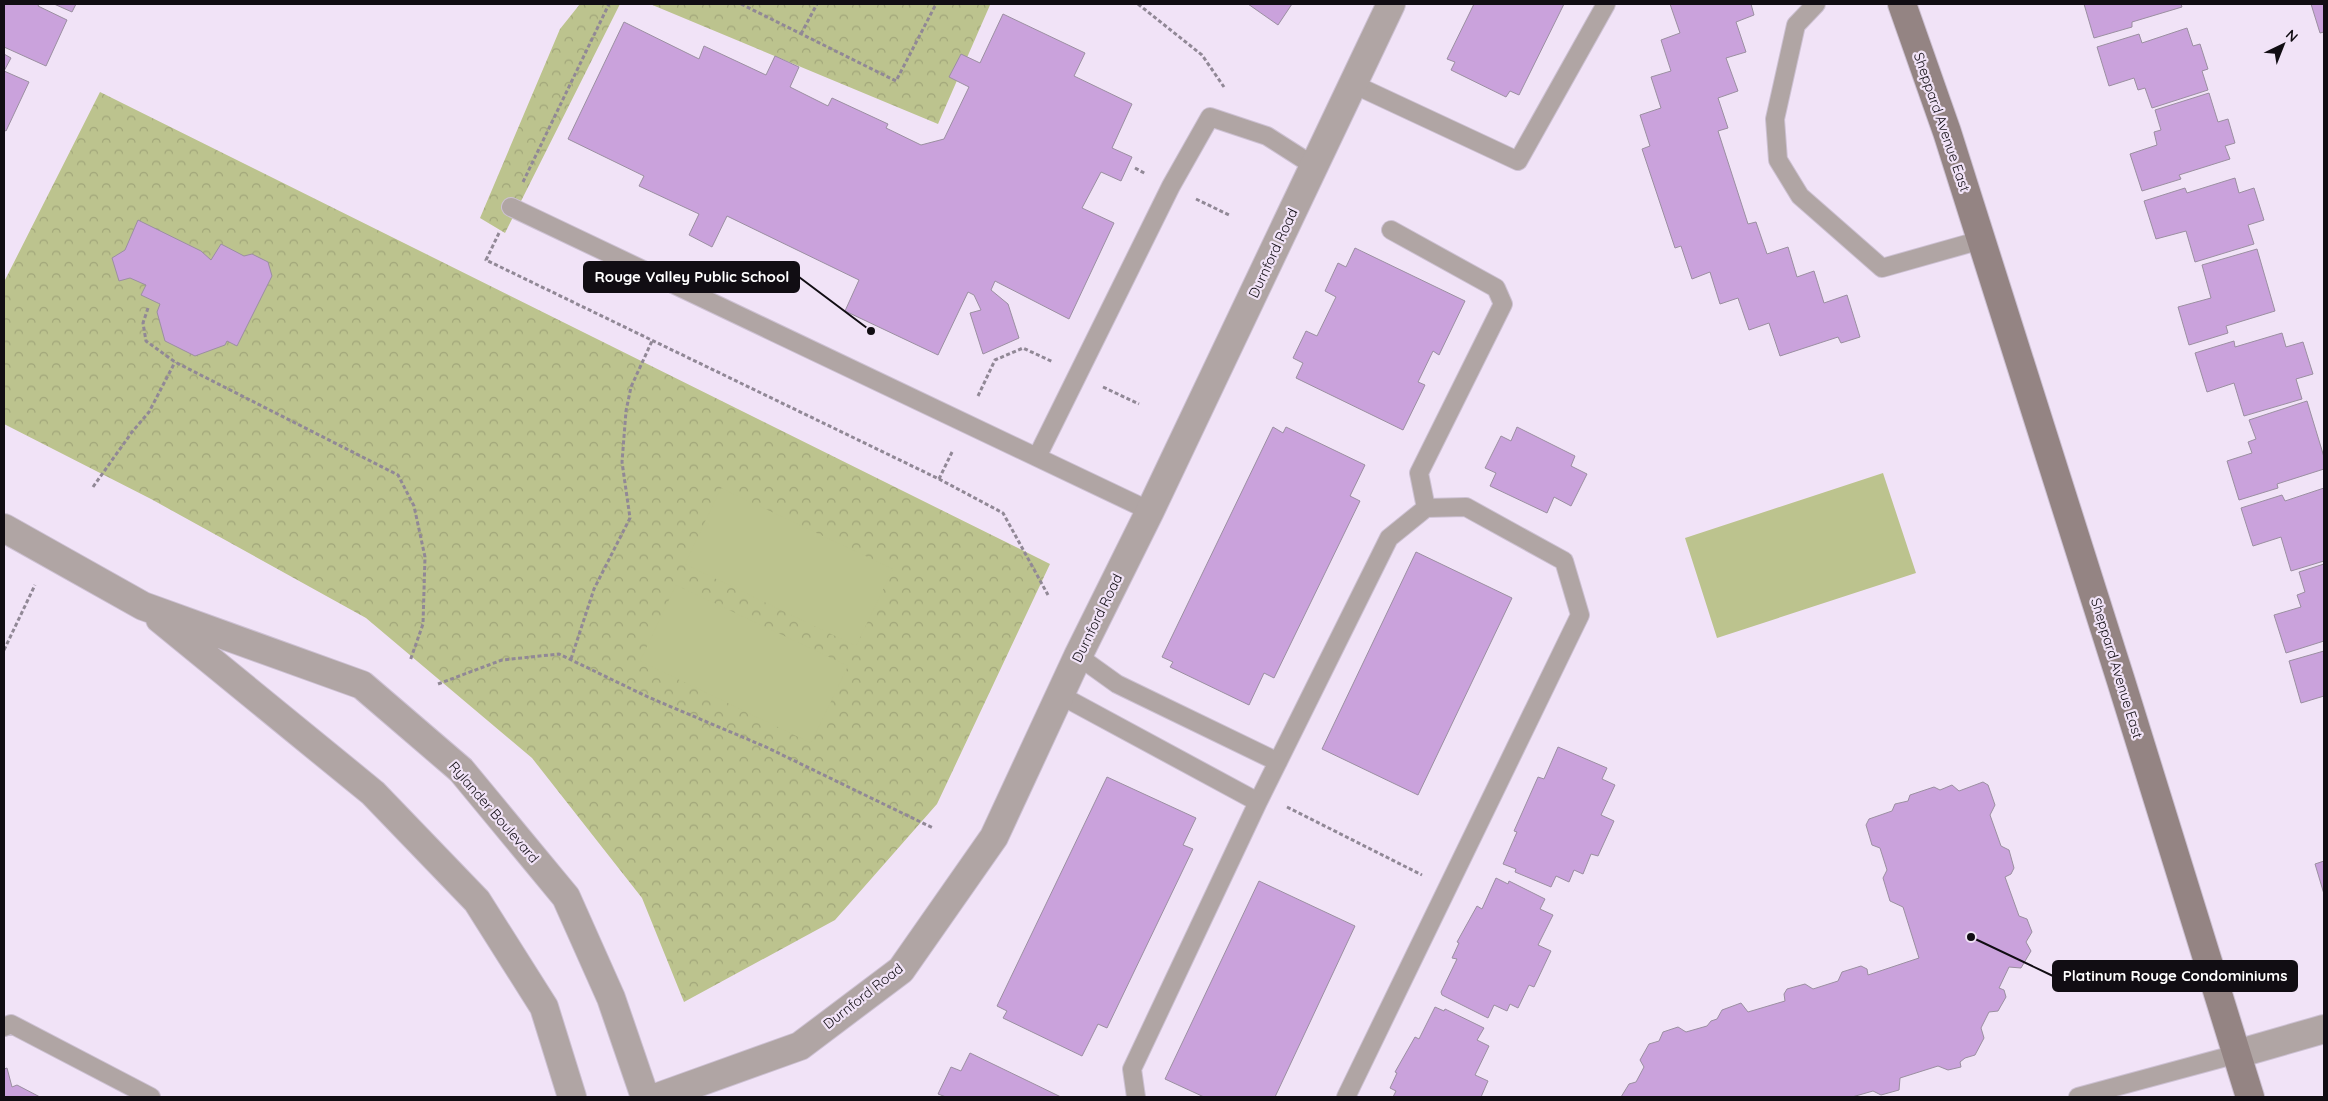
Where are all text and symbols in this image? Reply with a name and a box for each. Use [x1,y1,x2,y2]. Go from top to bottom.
north arrow [2258,20,2308,70]
text: N [2282,25,2302,46]
street label: Sheppard Avenue East [1910,50,1974,194]
street label: Durnford Road [1244,205,1302,301]
callout: Rouge Valley Public School [584,262,799,292]
text: Rouge Valley Public School [595,267,789,286]
street label: Durnford Road [1068,571,1126,665]
street label: Sheppard Avenue East [2087,596,2147,741]
street label: Rylander Boulevard [445,758,543,866]
street label: Durnford Road [819,959,907,1033]
callout: Platinum Rouge Condominiums [2053,961,2297,991]
text: Platinum Rouge Condominiums [2063,966,2287,985]

